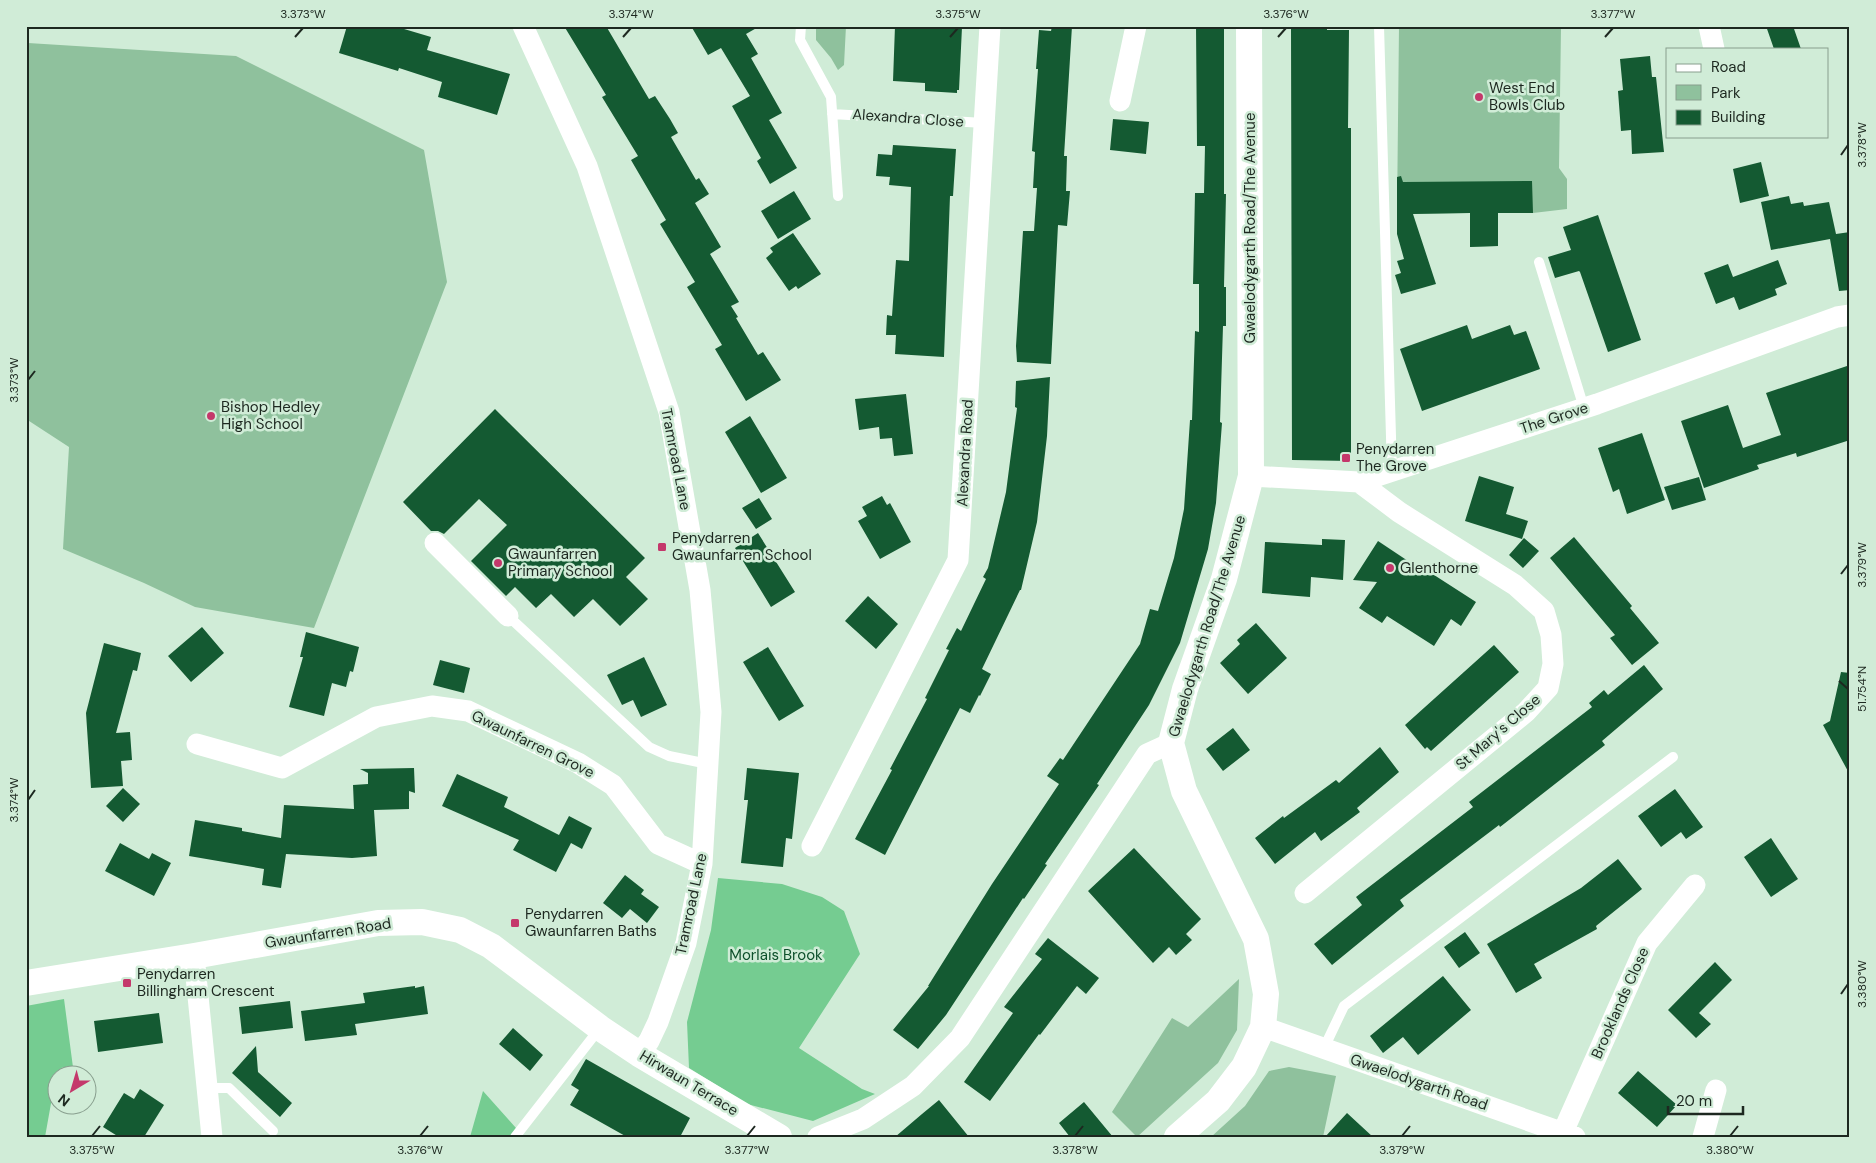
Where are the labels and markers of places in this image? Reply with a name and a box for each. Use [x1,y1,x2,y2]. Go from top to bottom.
place label: West End Bowls Club [1489,78,1565,115]
marker: West End Bowls Club [1473,91,1485,103]
place label: Bishop Hedley High School [221,397,321,434]
marker: Bishop Hedley High School [205,410,217,422]
place label: Penydarren The Grove [1356,439,1434,476]
marker: Penydarren The Grove [1340,452,1352,464]
place label: Penydarren Gwaunfarren School [672,528,812,565]
marker: Penydarren Gwaunfarren School [656,541,668,553]
place label: Gwaunfarren Primary School [508,544,612,581]
marker: Gwaunfarren Primary School [492,557,504,569]
place label: Glenthorne [1400,558,1478,578]
marker: Glenthorne [1384,562,1396,574]
place label: Penydarren Gwaunfarren Baths [525,904,657,941]
marker: Penydarren Gwaunfarren Baths [509,917,521,929]
place label: Penydarren Billingham Crescent [137,964,275,1001]
marker: Penydarren Billingham Crescent [121,977,133,989]

